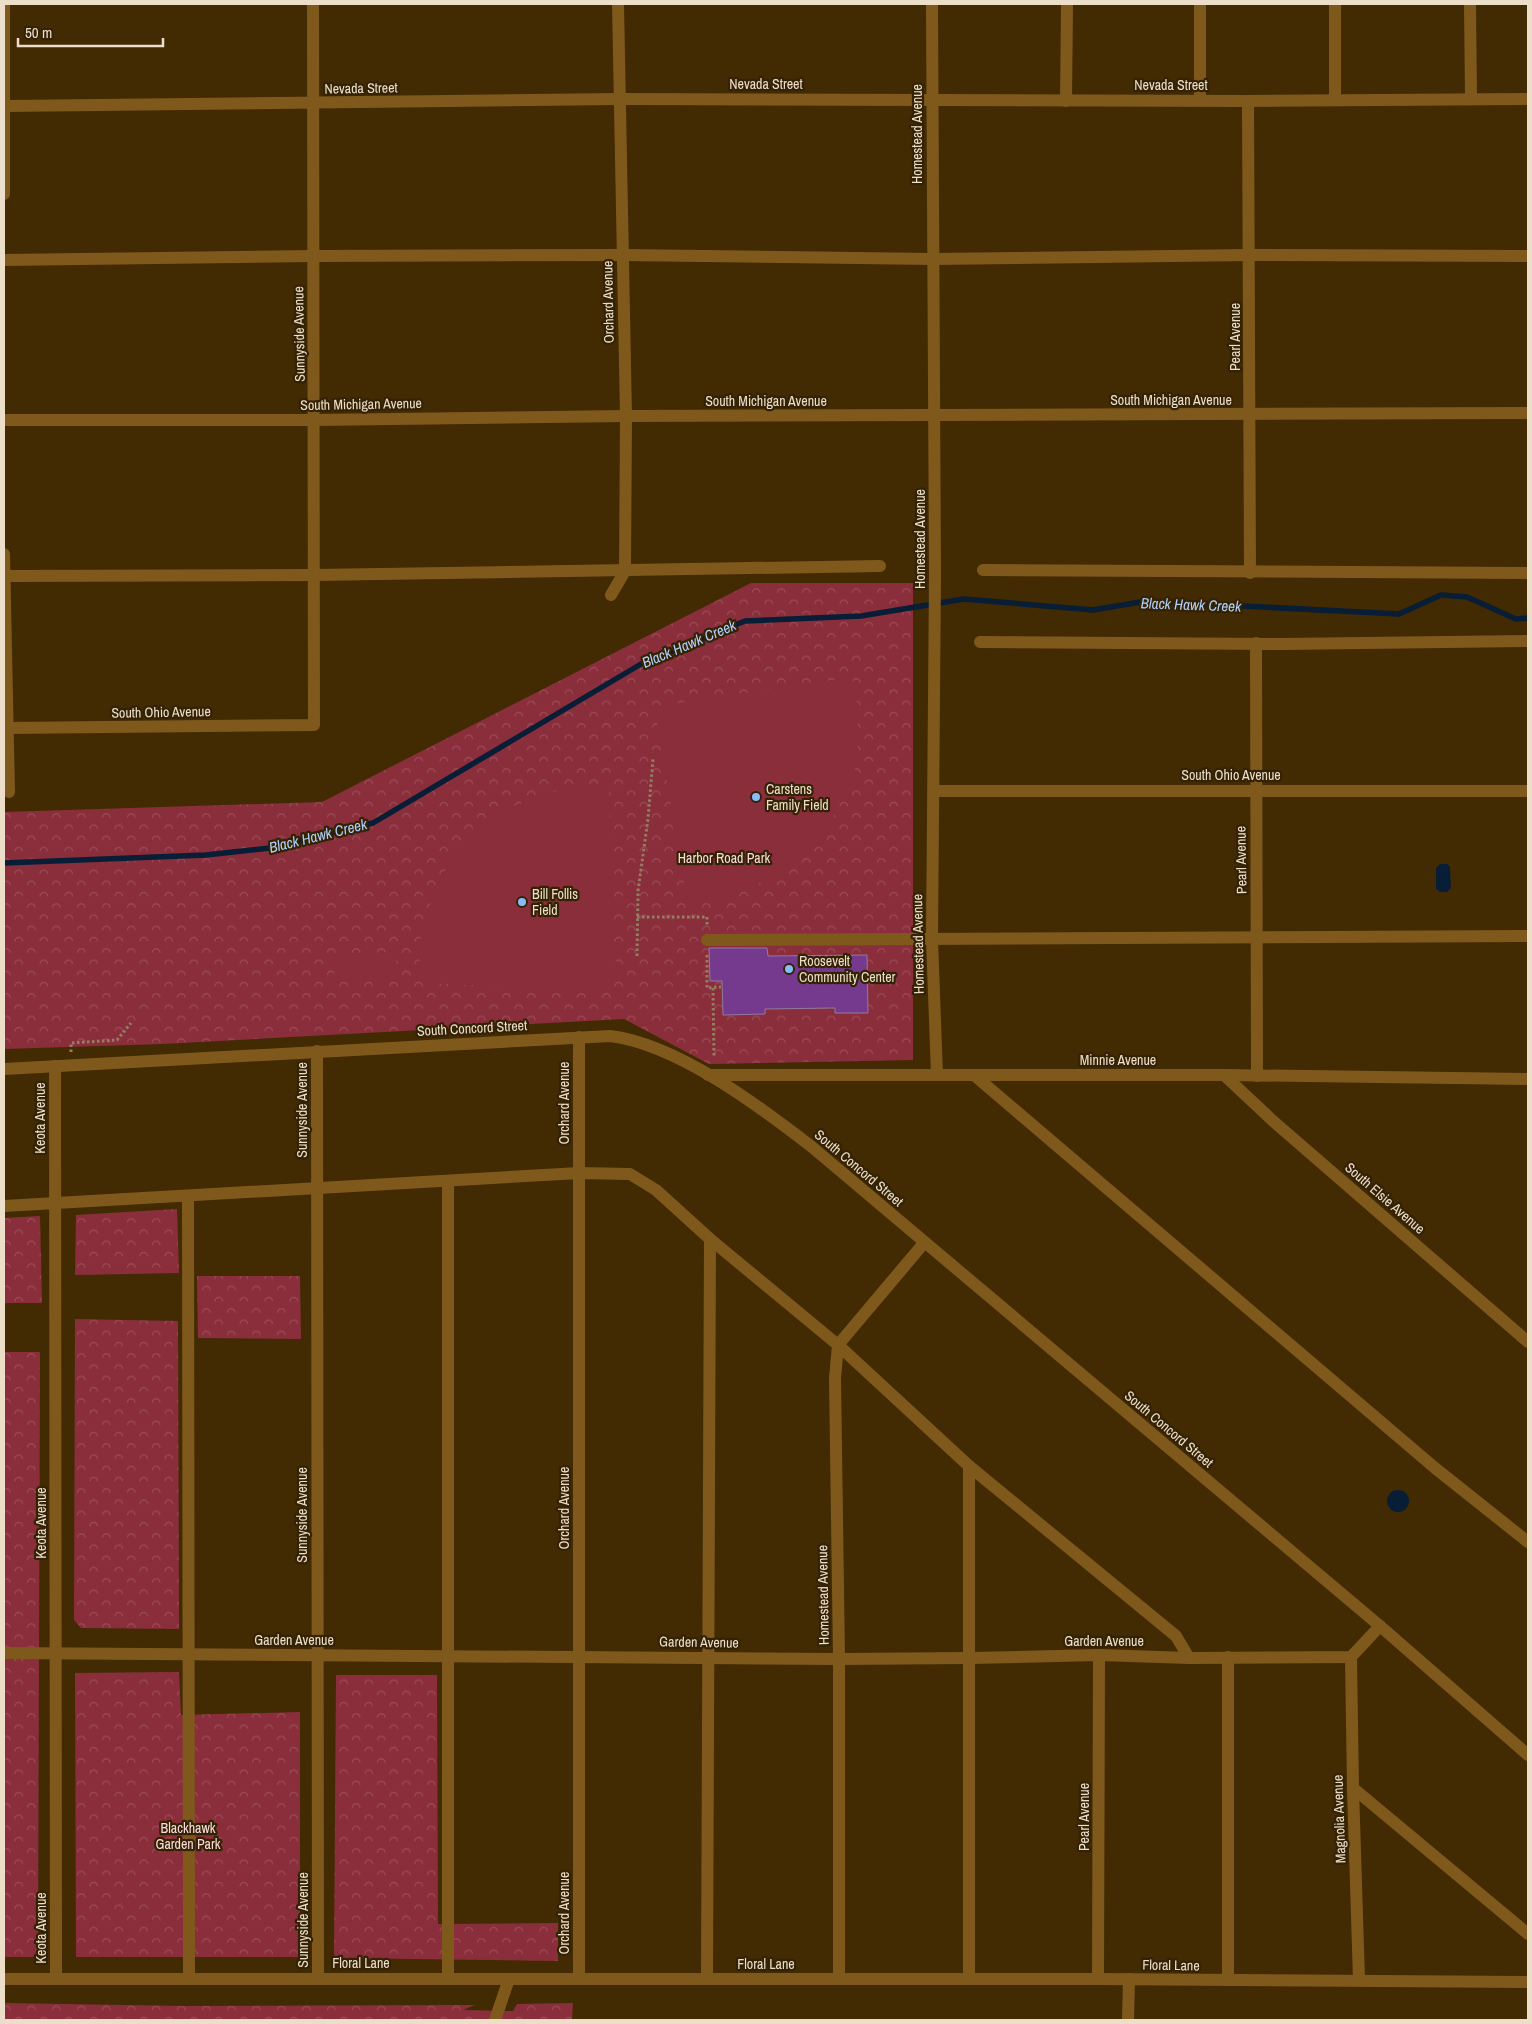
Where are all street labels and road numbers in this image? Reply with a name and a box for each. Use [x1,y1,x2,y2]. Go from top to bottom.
street label: Nevada Street [729,75,803,93]
street label: Nevada Street [1134,76,1208,94]
street label: Nevada Street [324,78,398,98]
street label: Homestead Avenue [908,84,926,184]
street label: Orchard Avenue [598,260,618,344]
street label: Sunnyside Avenue [289,286,309,382]
street label: Pearl Avenue [1226,303,1244,371]
street label: South Michigan Avenue [1110,391,1232,409]
street label: South Michigan Avenue [705,392,827,410]
street label: South Michigan Avenue [300,394,422,414]
street label: Homestead Avenue [911,489,929,589]
street label: South Ohio Avenue [111,702,211,722]
street label: South Ohio Avenue [1181,766,1281,784]
street label: Pearl Avenue [1231,826,1251,894]
street label: Homestead Avenue [908,894,928,994]
street label: South Concord Street [416,1016,528,1040]
street label: Minnie Avenue [1080,1051,1156,1069]
street label: Sunnyside Avenue [293,1062,311,1158]
street label: Orchard Avenue [555,1062,573,1144]
street label: Keota Avenue [31,1082,49,1154]
street label: South Concord Street [811,1126,907,1210]
street label: South Elsie Avenue [1341,1158,1429,1238]
street label: South Concord Street [1121,1387,1217,1471]
street label: Sunnyside Avenue [293,1467,311,1563]
street label: Orchard Avenue [555,1467,573,1549]
street label: Keota Avenue [32,1487,50,1559]
street label: Homestead Avenue [813,1545,833,1645]
street label: Garden Avenue [254,1631,334,1649]
street label: Garden Avenue [659,1632,739,1652]
street label: Garden Avenue [1064,1632,1144,1650]
street label: Magnolia Avenue [1328,1774,1350,1864]
street label: Pearl Avenue [1075,1783,1093,1851]
street label: Sunnyside Avenue [294,1872,312,1968]
street label: Orchard Avenue [555,1872,573,1954]
street label: Keota Avenue [32,1892,50,1964]
street label: Floral Lane [332,1954,390,1972]
street label: Floral Lane [737,1955,795,1973]
street label: Floral Lane [1142,1956,1200,1974]

